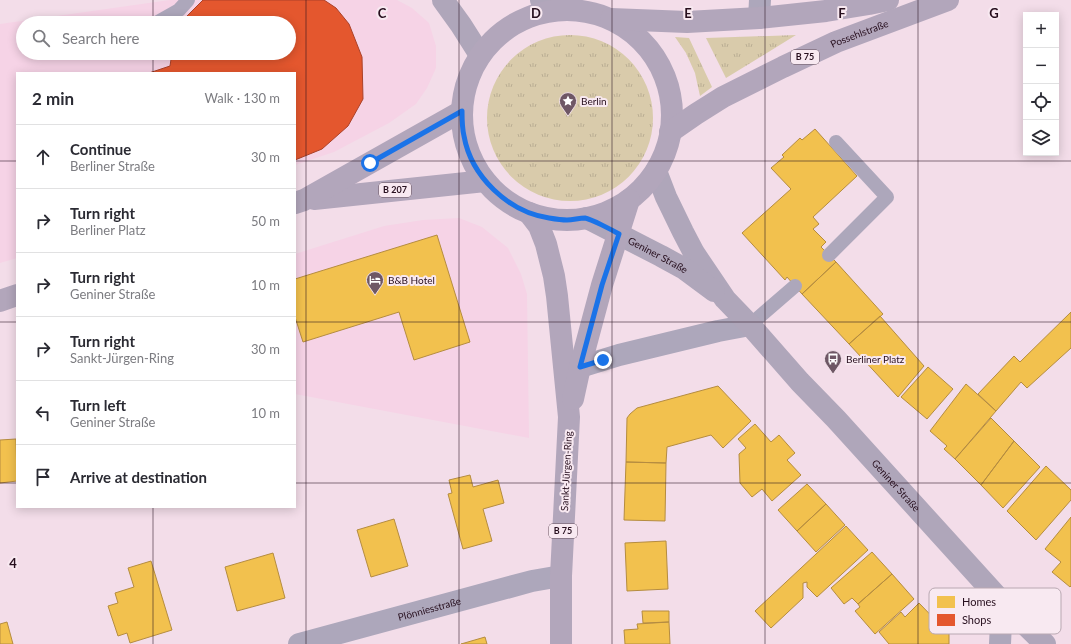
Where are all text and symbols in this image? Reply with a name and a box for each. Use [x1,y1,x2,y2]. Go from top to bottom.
text: C [378,5,387,21]
text: D [531,5,541,21]
text: E [684,5,692,21]
text: F [838,5,846,21]
text: G [989,5,999,21]
map controls [1023,12,1059,156]
button: + [1023,12,1059,48]
search box [16,16,296,60]
street label: Possehlstraße [828,17,890,50]
icon: search [30,27,52,49]
text: Search here [62,29,139,47]
button: − [1023,48,1059,84]
road number: B 75 [791,50,819,64]
button: locate [1023,84,1059,120]
text: 2 min [32,88,74,109]
text: Walk · 130 m [204,90,280,106]
place icon: Berlin [558,91,578,116]
place label: Berlin [581,95,607,107]
button: layers [1023,120,1059,156]
text: Continue [70,140,131,158]
icon: ahead [32,146,54,168]
text: 30 m [251,149,280,165]
route start [361,154,379,172]
text: Berliner Straße [70,158,155,174]
road number: B 207 [379,183,411,197]
text: Turn right [70,204,135,222]
icon: right [32,210,54,232]
text: 50 m [251,213,280,229]
text: Berliner Platz [70,222,146,238]
street label: Geniner Straße [626,234,690,276]
text: Turn right [70,268,135,286]
hotel icon: B&B Hotel [365,270,385,295]
icon: right [32,274,54,296]
place label: B&B Hotel [388,274,435,286]
text: 10 m [251,277,280,293]
text: Geniner Straße [70,286,155,302]
text: Turn right [70,332,135,350]
icon: right [32,338,54,360]
text: 30 m [251,341,280,357]
bus stop icon: Berliner Platz [823,349,843,374]
text: Sankt-Jürgen-Ring [70,350,174,366]
route end [594,351,612,369]
place label: Berliner Platz [846,353,905,365]
text: Turn left [70,396,126,414]
icon: left [32,402,54,424]
text: 10 m [251,405,280,421]
text: Geniner Straße [70,414,155,430]
street label: Sankt-Jürgen-Ring [558,431,574,511]
street label: Geniner Straße [870,457,923,514]
icon: arrive [32,466,54,488]
text: Arrive at destination [70,468,207,486]
road number: B 75 [549,524,577,538]
text: 4 [9,555,17,571]
legend [929,588,1061,634]
street label: Plönniesstraße [396,595,462,623]
text: Homes [962,595,996,608]
text: Shops [962,613,991,626]

